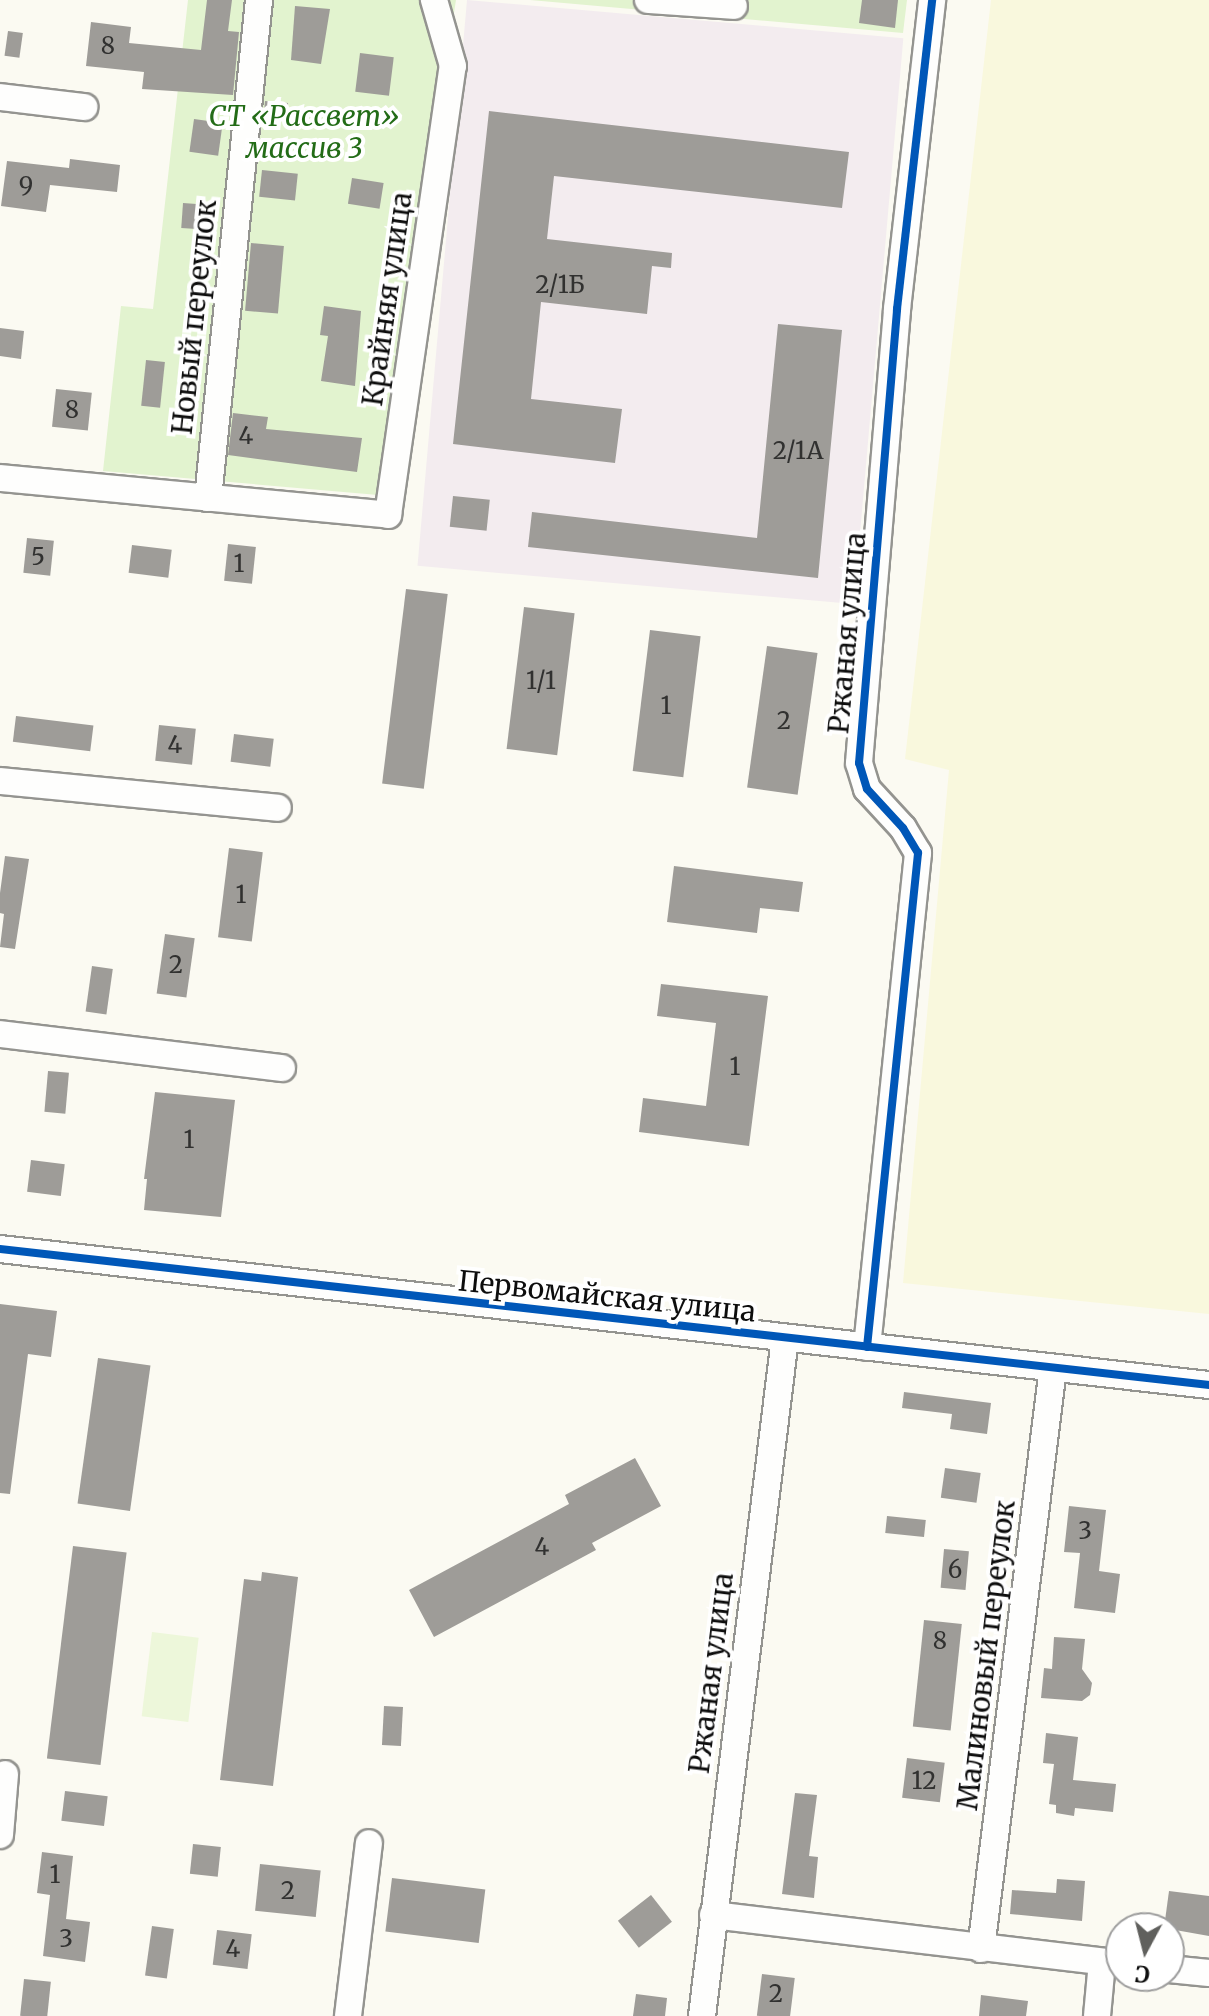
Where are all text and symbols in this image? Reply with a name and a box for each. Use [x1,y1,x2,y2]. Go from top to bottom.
house number: 8 [101,32,115,60]
park label: СТ «Рассвет» массив 3 [208,99,400,165]
house number: 9 [19,172,33,200]
street label: Крайняя улица [355,190,419,408]
street label: Новый переулок [165,198,223,436]
house number: 2/1Б [535,271,585,299]
house number: 8 [65,396,79,424]
house number: 4 [239,422,253,450]
house number: 2/1А [773,437,823,465]
street label: Ржаная улица [821,531,873,735]
house number: 5 [31,543,45,571]
house number: 1 [234,550,244,578]
house number: 1/1 [526,667,556,695]
house number: 1 [661,692,671,720]
house number: 2 [777,707,791,735]
house number: 4 [168,731,182,759]
house number: 1 [236,881,246,909]
house number: 2 [169,951,183,979]
house number: 1 [730,1053,740,1081]
house number: 1 [184,1126,194,1154]
street label: Первомайская улица [457,1264,757,1328]
street label: Малиновый переулок [950,1498,1022,1812]
house number: 3 [1078,1517,1092,1545]
house number: 4 [535,1533,549,1561]
house number: 6 [948,1556,962,1584]
street label: Ржаная улица [682,1571,740,1775]
house number: 8 [933,1627,947,1655]
house number: 12 [912,1767,936,1795]
house number: 1 [50,1861,60,1889]
house number: 2 [281,1877,295,1905]
north arrow [1105,1912,1185,1992]
house number: 3 [59,1925,73,1953]
house number: 4 [226,1935,240,1963]
text: С [1133,1959,1151,1989]
house number: 2 [769,1980,783,2008]

